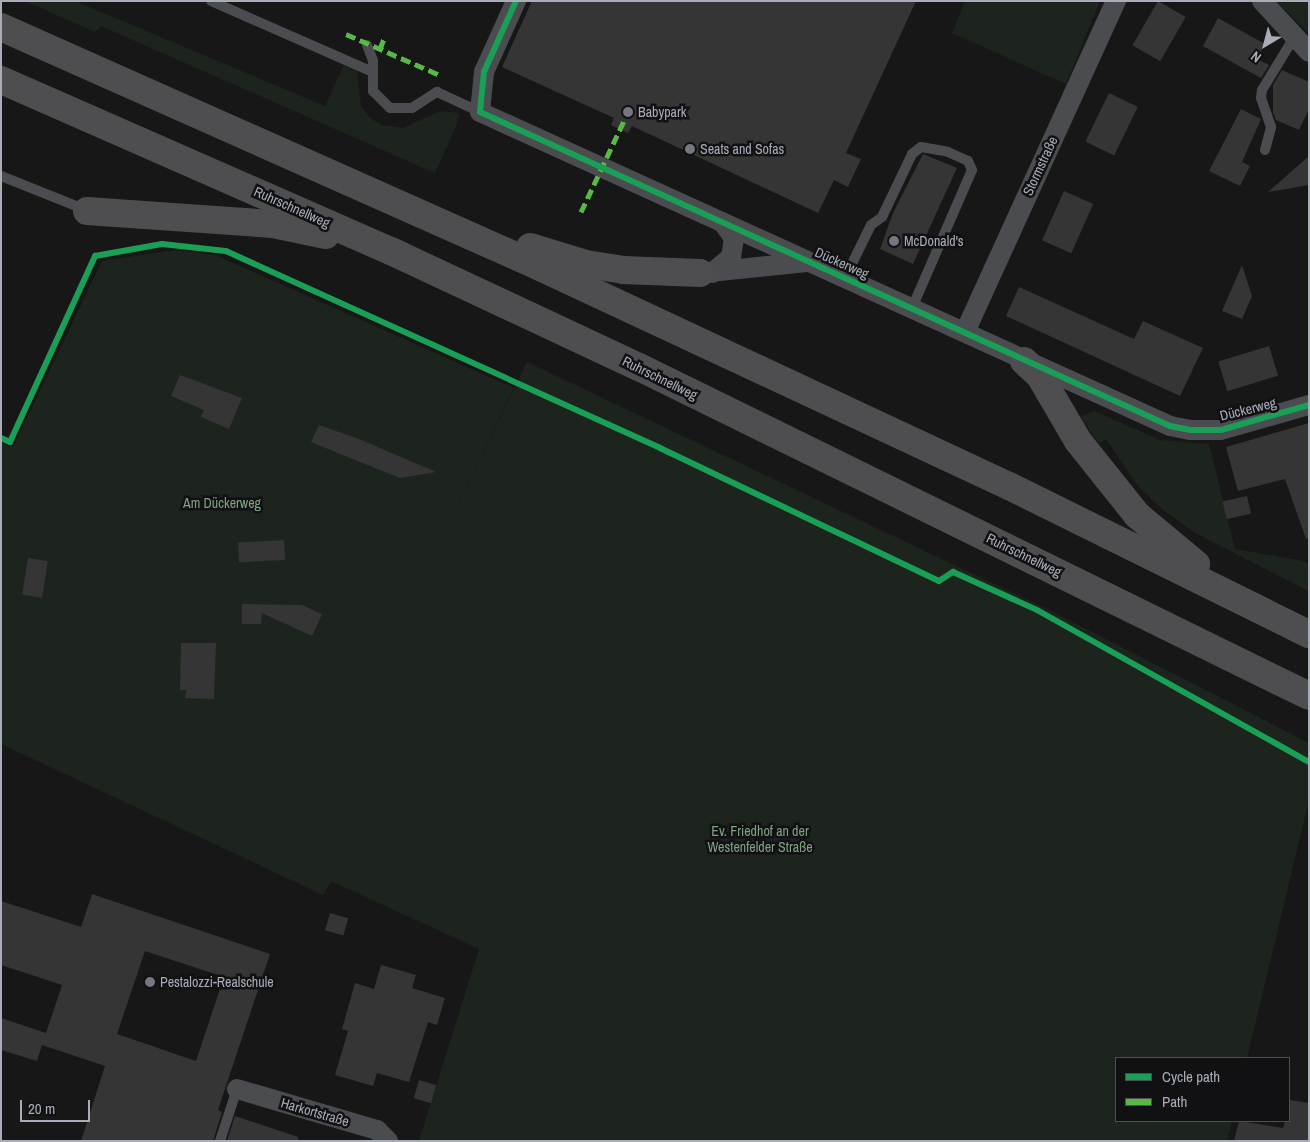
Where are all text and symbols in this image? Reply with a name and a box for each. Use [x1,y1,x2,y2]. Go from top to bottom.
north arrow [1240,20,1290,70]
text: N [1247,47,1265,67]
place label: Babypark [638,104,686,120]
marker: Babypark [622,106,634,118]
street label: Stormstraße [1019,134,1061,198]
place label: Seats and Sofas [700,141,784,157]
marker: Seats and Sofas [684,143,696,155]
street label: Ruhrschnellweg [251,183,333,231]
place label: McDonald's [904,233,964,249]
marker: McDonald's [888,235,900,247]
street label: Dückerweg [812,244,872,282]
street label: Ruhrschnellweg [620,353,700,403]
street label: Dückerweg [1218,394,1278,424]
park label: Am Dückerweg [183,495,261,511]
street label: Ruhrschnellweg [984,530,1064,580]
park label: Ev. Friedhof an der Westenfelder Straße [707,823,813,856]
place label: Pestalozzi-Realschule [160,974,274,990]
marker: Pestalozzi-Realschule [144,976,156,988]
legend [1115,1057,1290,1122]
text: Cycle path [1162,1066,1220,1087]
scale bar [22,1090,92,1122]
text: Path [1162,1091,1187,1112]
street label: Harkortstraße [279,1094,351,1130]
text: 20 m [28,1098,55,1119]

